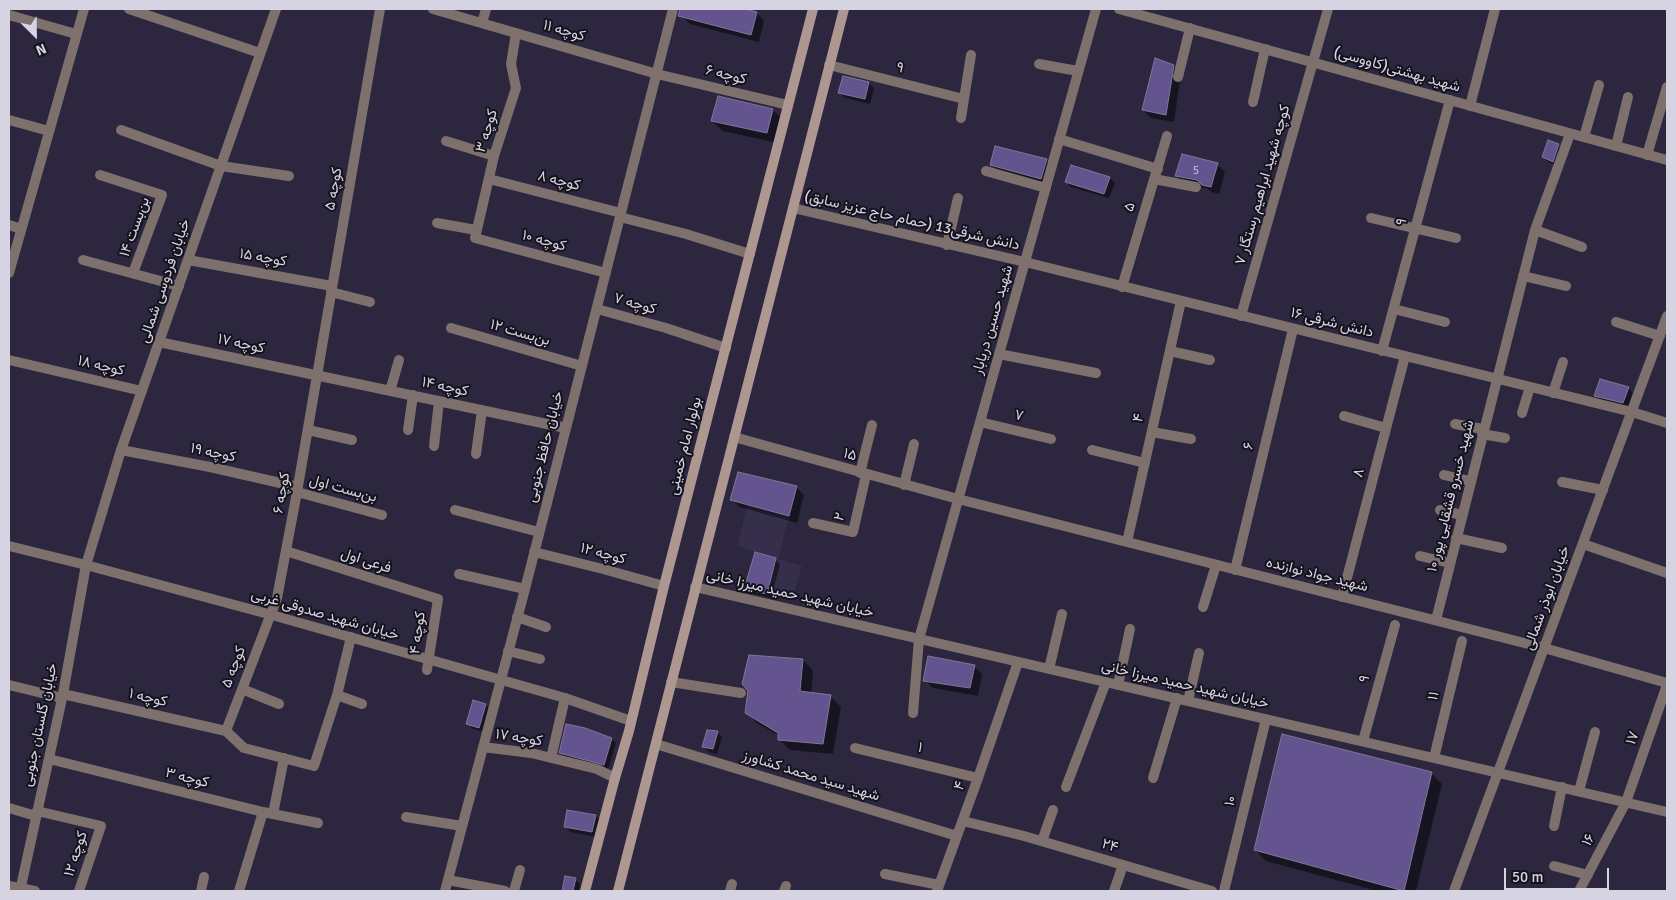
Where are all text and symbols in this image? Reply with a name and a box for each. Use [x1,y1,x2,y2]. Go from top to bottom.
north arrow [10,10,60,60]
street label: کوچه ۱۱ [541,16,587,46]
text: N [33,40,49,59]
street label: شهید بهشتی(کاووسی) [1332,43,1462,97]
street label: ۹ [894,58,906,78]
street label: کوچه ۶ [704,61,748,89]
street label: کوچه شهید ابراهیم رستگار ۷ [1232,103,1294,267]
street label: کوچه ۳ [472,107,502,155]
house number: 5 [1193,164,1199,178]
street label: کوچه ۵ [321,166,347,212]
street label: کوچه ۸ [536,167,582,195]
street label: دانش شرقی13 (حمام حاج عزیز سابق) [803,187,1021,255]
street label: بن‌بست ۱۴ [116,195,154,259]
street label: ۵ [1120,200,1140,214]
street label: ۹ [1392,216,1412,228]
street label: خیابان فردوسی شمالی [135,217,195,345]
street label: کوچه ۱۰ [520,226,568,256]
street label: کوچه ۱۵ [238,245,288,271]
street label: شهید حسین دریابار [969,263,1017,377]
street label: کوچه ۷ [612,289,658,319]
street label: دانش شرقی ۱۶ [1289,304,1375,342]
street label: بن‌بست ۱۲ [488,316,552,350]
street label: کوچه ۱۷ [216,330,266,358]
street label: کوچه ۱۸ [76,352,126,380]
street label: کوچه ۱۴ [420,373,470,401]
street label: خیابان حافظ جنوبی [522,389,568,505]
street label: بولوار امام خمینی [664,395,706,497]
street label: ۷ [1013,406,1025,426]
street label: ۴ [1129,412,1149,424]
street label: شهید خسرو قشقایی پور ۱۰ [1423,418,1479,574]
street label: کوچه ۱۹ [189,439,237,467]
street label: ۶ [1239,440,1259,452]
street label: ۱۵ [841,445,859,465]
street label: ۸ [1349,466,1369,480]
street label: کوچه ۶ [270,471,294,515]
street label: بن‌بست اول [307,471,379,507]
street label: ۲ [830,510,850,524]
street label: کوچه ۱۲ [578,539,628,569]
street label: خیابان ابوذر شمالی [1520,543,1574,653]
street label: فرعی اول [338,544,394,578]
street label: شهید جواد نوازنده [1264,554,1370,596]
street label: خیابان شهید حمید میرزا خانی [705,566,875,622]
street label: خیابان شهید صدوقی غربی [249,585,401,645]
street label: کوچه ۴ [406,610,430,656]
street label: کوچه ۵ [218,644,250,690]
street label: خیابان شهید حمید میرزا خانی [1100,657,1270,713]
street label: خیابان گلستان جنوبی [18,662,62,788]
street label: ۹ [1355,673,1375,685]
street label: کوچه ۱ [127,685,169,711]
street label: ۱۱ [1424,690,1444,702]
street label: کوچه ۱۷ [494,725,544,751]
street label: ۱۷ [1622,729,1644,747]
street label: ۱ [916,739,924,757]
street label: شهید سید محمد کشاورز [740,747,882,805]
street label: کوچه ۳ [163,764,211,792]
street label: ۴ [950,779,970,793]
street label: ۱۰ [1221,794,1241,808]
street label: کوچه ۱۲ [60,829,92,879]
street label: ۱۶ [1578,831,1600,849]
street label: ۲۴ [1100,835,1120,857]
scale bar [1506,858,1611,890]
text: 50 m [1512,868,1543,886]

